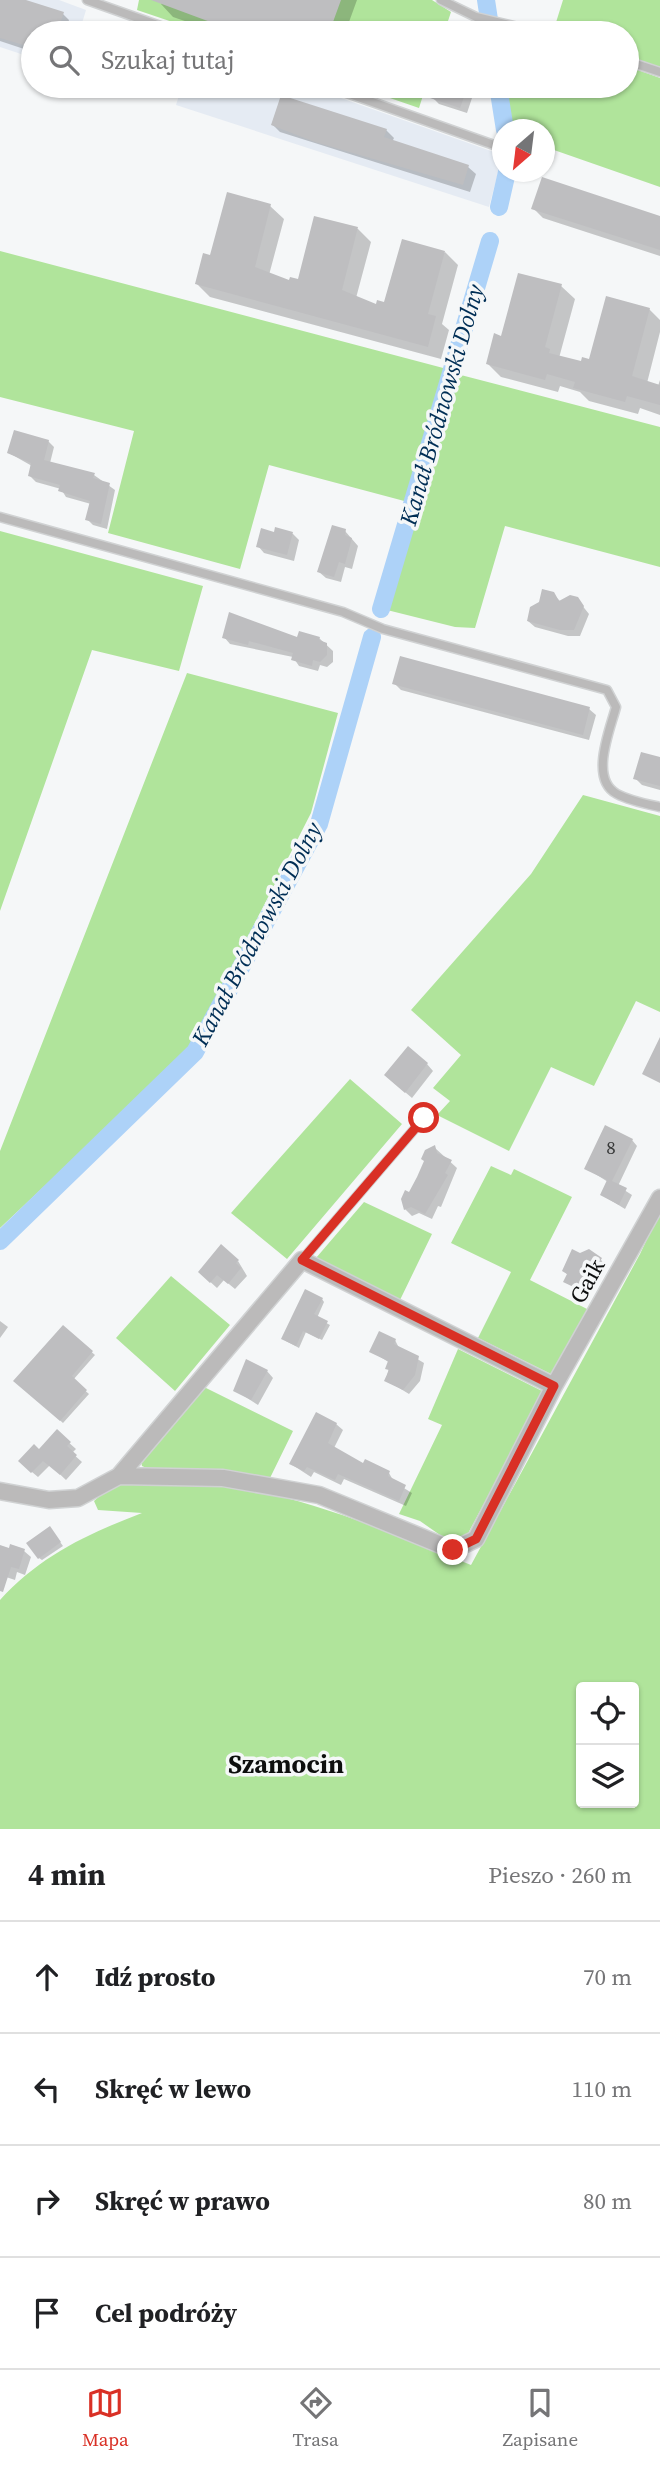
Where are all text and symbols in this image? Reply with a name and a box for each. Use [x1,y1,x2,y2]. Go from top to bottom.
search box [21,21,639,98]
icon: search [45,41,83,79]
text: Szukaj tutaj [101,42,235,78]
north arrow [492,119,555,182]
water label: Kanał Bródnowski Dolny [391,280,492,530]
water label: Kanał Bródnowski Dolny [183,816,330,1052]
route start [408,1102,439,1133]
house number: 8 [606,1134,616,1160]
street label: Gaik [562,1252,613,1309]
route end [437,1534,468,1565]
map controls [576,1682,639,1808]
button: locate [576,1682,639,1745]
button: layers [576,1745,639,1808]
district label: Szamocin [228,1746,344,1782]
text: 4 min [28,1854,106,1895]
text: Pieszo · 260 m [488,1859,632,1891]
icon: ahead [28,1958,66,1996]
text: Idź prosto [95,1959,215,1995]
text: 70 m [583,1961,632,1993]
icon: left [28,2070,66,2108]
text: Skręć w lewo [95,2071,251,2107]
text: 110 m [571,2073,632,2105]
icon: right [28,2182,66,2220]
text: Skręć w prawo [95,2183,270,2219]
text: 80 m [583,2185,632,2217]
icon: arrive [28,2294,66,2332]
text: Cel podróży [95,2295,237,2331]
tab: Mapa [82,2384,129,2452]
tab: Trasa [292,2384,339,2452]
tab: Zapisane [503,2384,578,2452]

